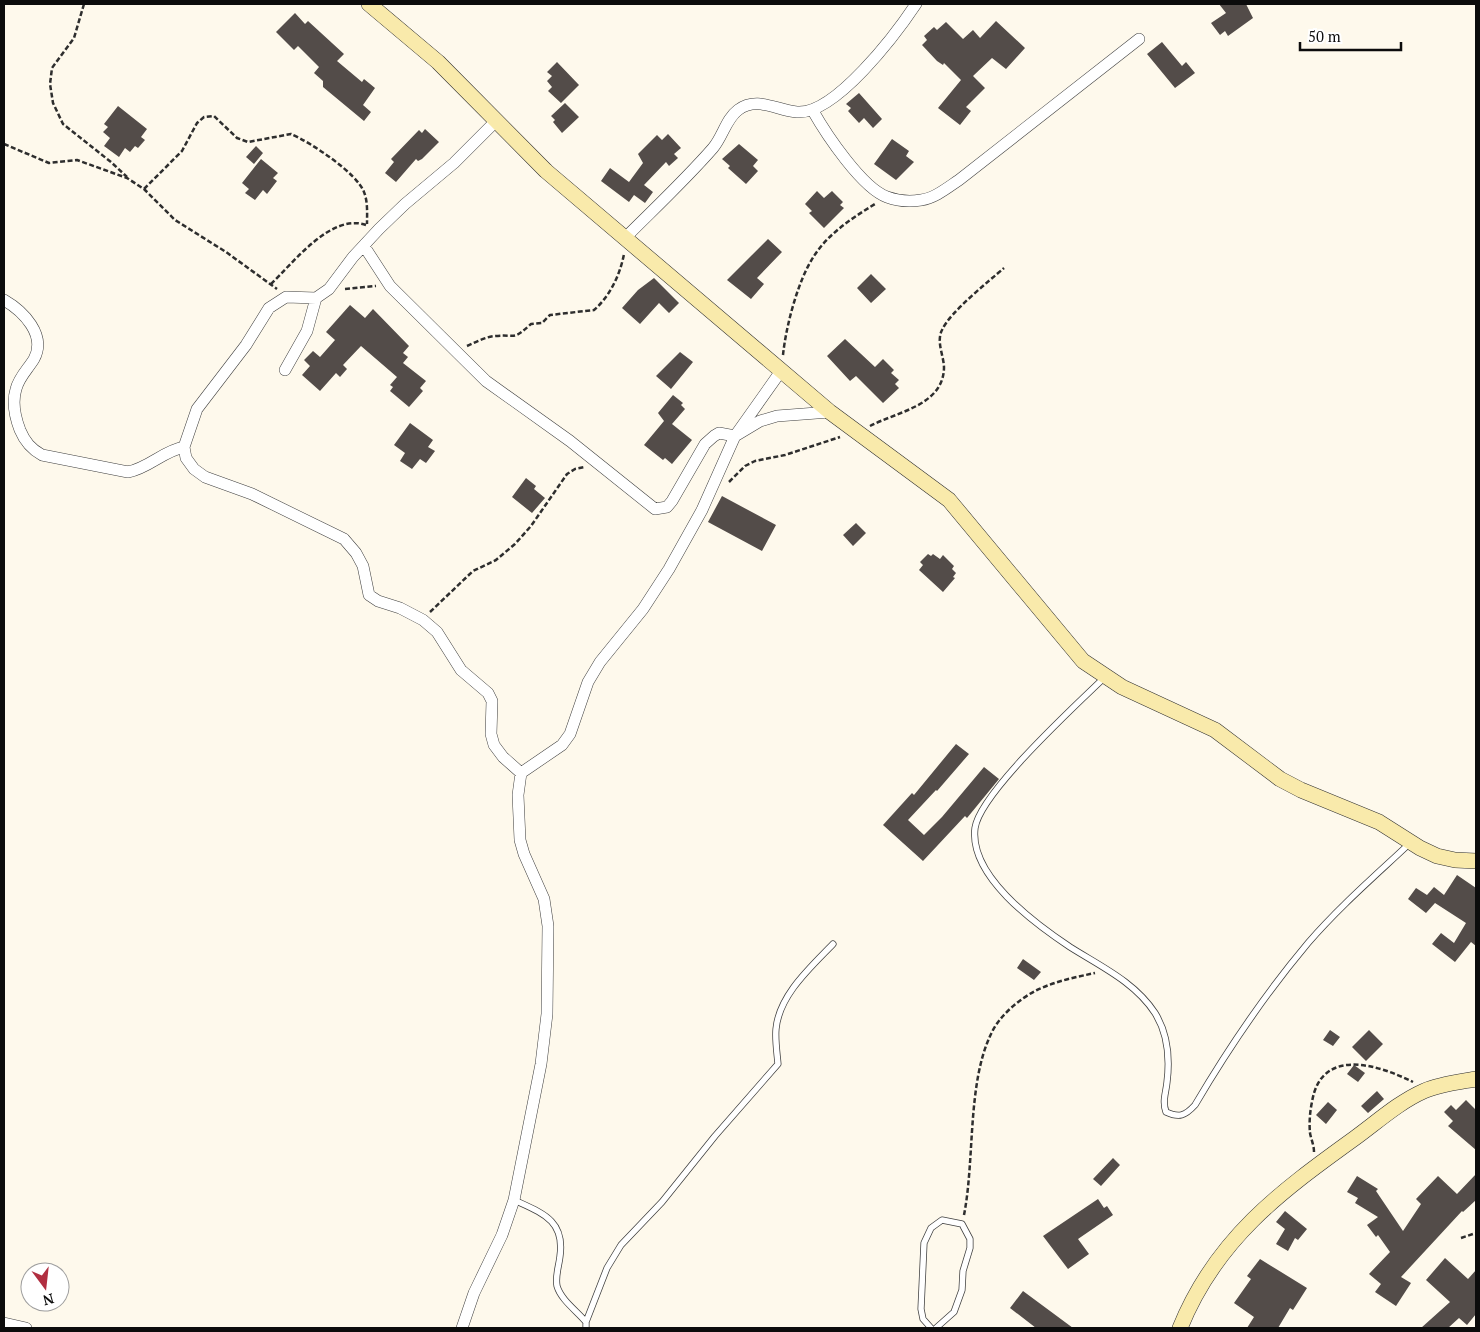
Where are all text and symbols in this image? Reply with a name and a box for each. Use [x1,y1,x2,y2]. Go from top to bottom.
scale bar [1300,20,1401,52]
text: 50 m [1308,26,1341,46]
north arrow [20,1262,70,1312]
text: N [41,1289,56,1311]

